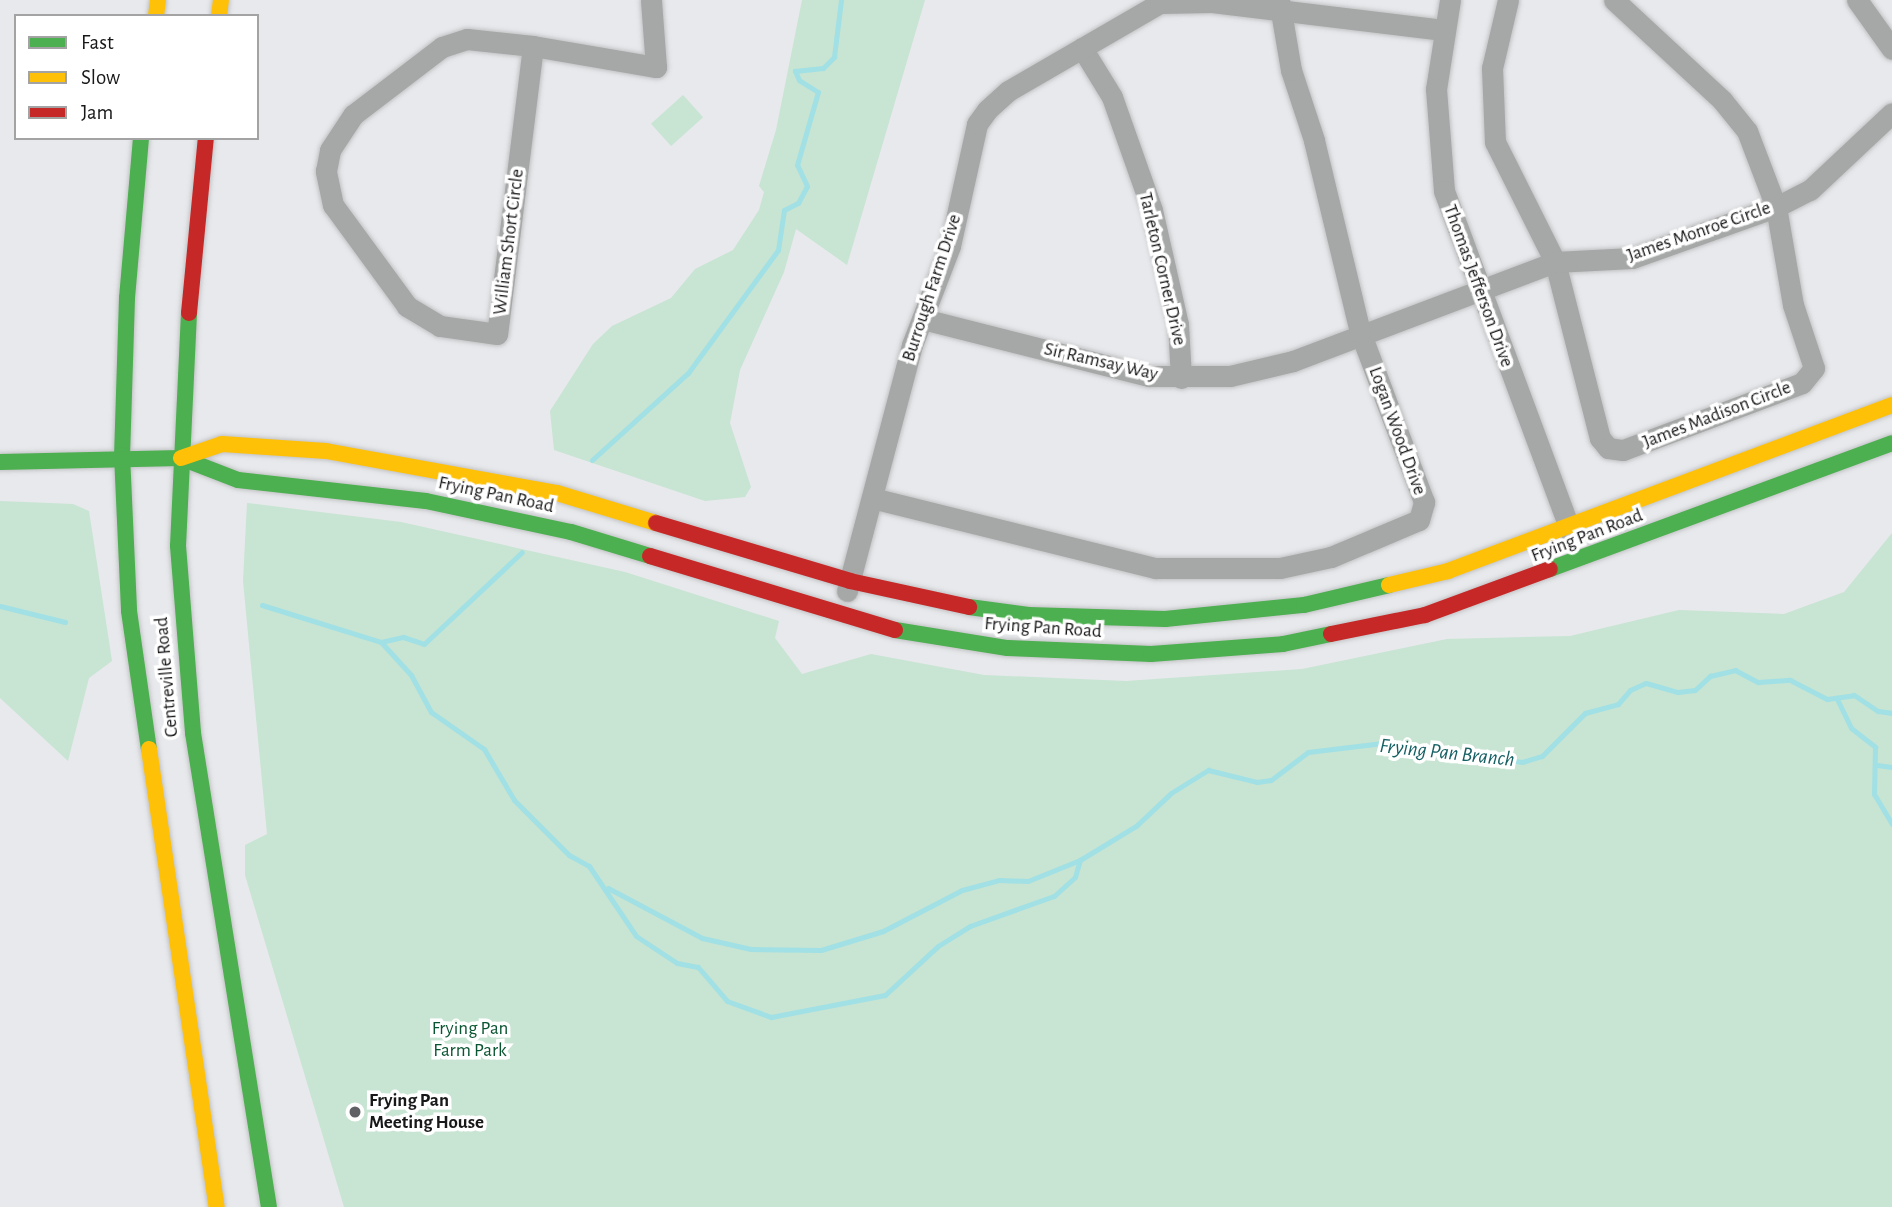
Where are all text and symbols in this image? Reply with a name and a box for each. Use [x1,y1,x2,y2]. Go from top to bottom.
legend [14,14,259,140]
text: Fast [81,32,114,53]
text: Slow [81,67,120,88]
text: Jam [81,102,113,123]
street label: William Short Circle [489,168,529,316]
street label: Tarleton Corner Drive [1133,190,1191,348]
street label: James Monroe Circle [1624,197,1774,267]
street label: Thomas Jefferson Drive [1438,202,1518,370]
street label: Burrough Farm Drive [897,211,967,365]
street label: Sir Ramsay Way [1042,338,1160,386]
street label: Logan Wood Drive [1363,364,1431,498]
street label: James Madison Circle [1640,376,1794,454]
street label: Frying Pan Road [436,472,556,518]
street label: Frying Pan Road [1528,504,1646,568]
street label: Frying Pan Road [984,613,1102,643]
street label: Centreville Road [150,616,184,738]
water label: Frying Pan Branch [1378,733,1516,773]
park label: Frying Pan Farm Park [432,1018,508,1062]
place label: Frying Pan Meeting House [369,1090,484,1134]
marker: Frying Pan Meeting House [347,1104,363,1120]

